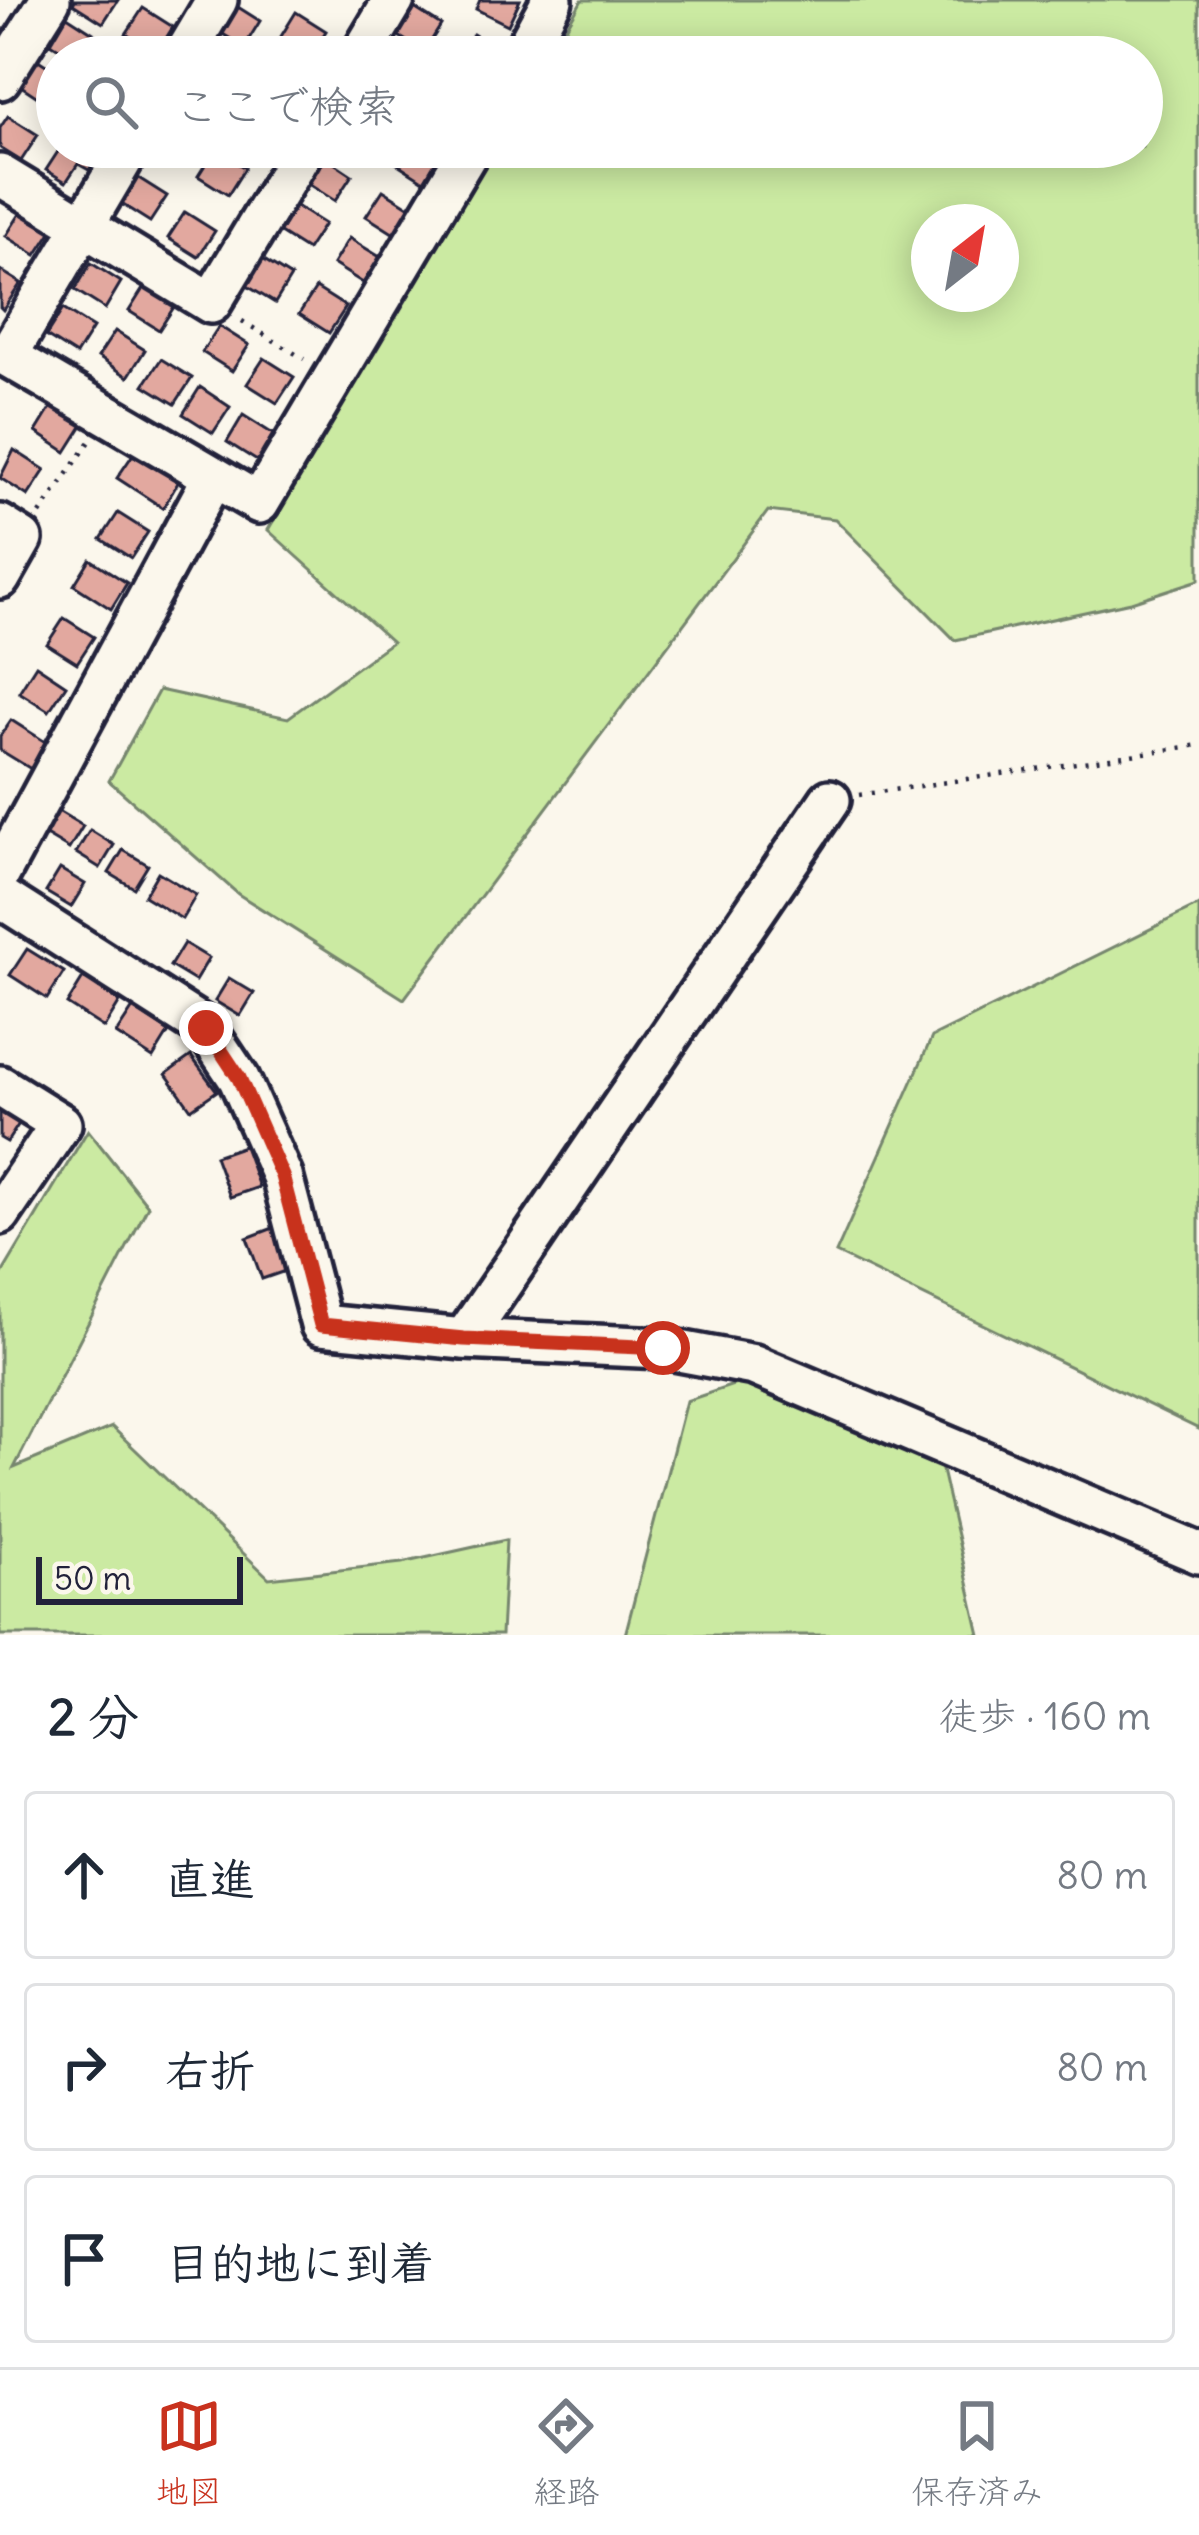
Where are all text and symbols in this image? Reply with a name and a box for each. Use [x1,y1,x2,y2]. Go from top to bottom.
search box [36,36,1163,168]
icon: search [78,69,144,135]
text: ここで検索 [174,78,399,134]
north arrow [911,204,1019,312]
route end [179,1001,233,1055]
route start [636,1321,690,1375]
scale bar [36,1551,243,1604]
text: 50 m [54,1557,131,1599]
text: 2 分 [48,1685,139,1749]
text: 徒歩 · 160 m [939,1692,1151,1741]
icon: ahead [51,1842,117,1908]
text: 直進 [165,1851,255,1907]
text: 80 m [1056,1851,1148,1900]
icon: right [51,2034,117,2100]
text: 右折 [165,2043,255,2099]
text: 80 m [1056,2043,1148,2092]
icon: arrive [51,2226,117,2292]
text: 目的地に到着 [165,2235,435,2291]
tab: 地図 [156,2393,222,2513]
tab: 経路 [533,2393,599,2513]
tab: 保存済み [911,2393,1043,2513]

